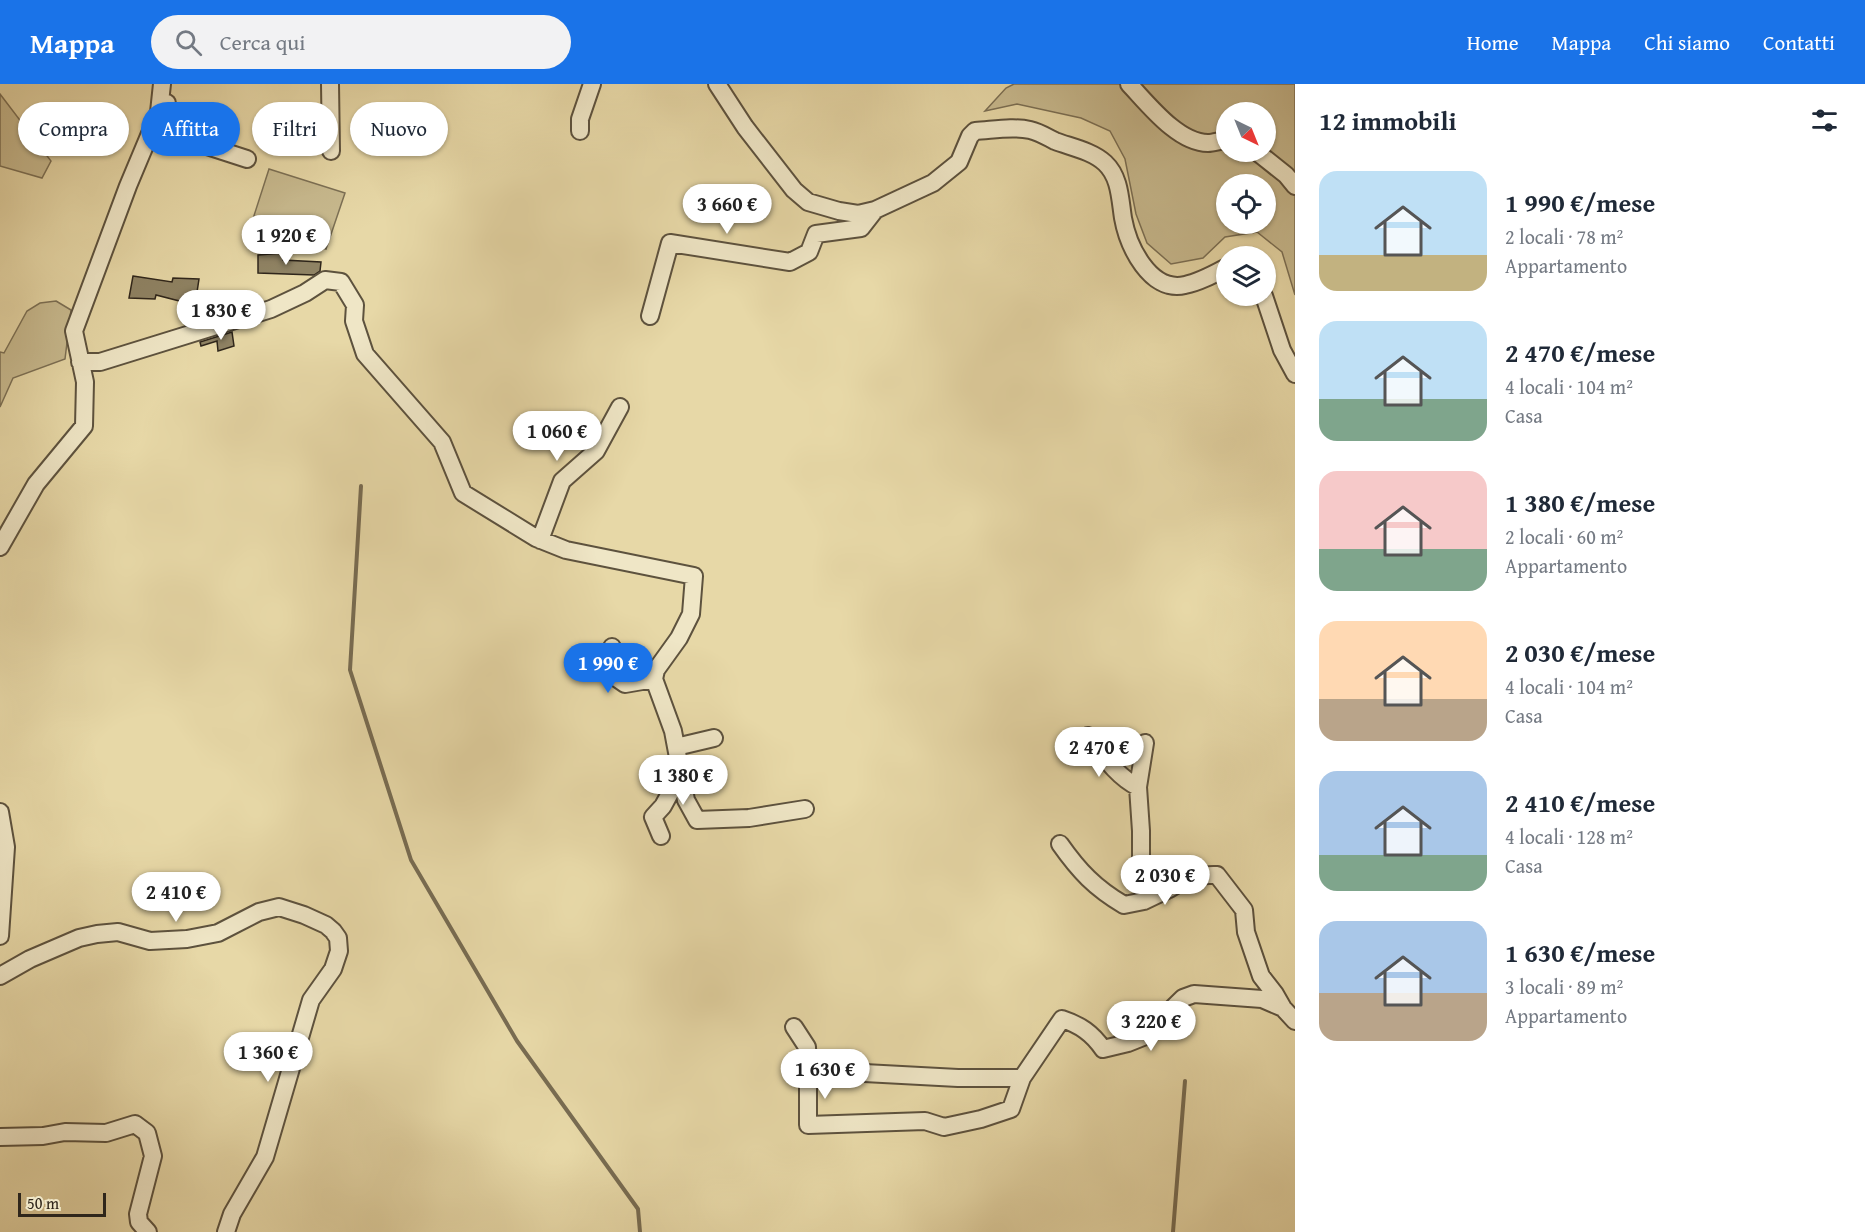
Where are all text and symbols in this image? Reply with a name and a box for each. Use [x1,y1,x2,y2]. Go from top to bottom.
search box [151,15,571,69]
text: Mappa [30,22,115,63]
icon: search [172,26,205,59]
text: Cerca qui [220,26,305,58]
text: Home [1467,27,1519,58]
text: Mappa [1552,27,1611,58]
text: Chi siamo [1644,27,1730,58]
text: Contatti [1763,27,1835,58]
text: 12 immobili [1319,101,1457,140]
chip: Compra [18,102,129,156]
chip: Affitta [141,102,240,156]
chip: Filtri [252,102,338,156]
chip: Nuovo [350,102,448,156]
north arrow [1216,102,1276,162]
map controls [1216,102,1276,306]
icon: filters [1808,104,1841,137]
button: locate [1216,174,1276,234]
text: 1 990 €/mese [1505,183,1655,222]
pin: 3 660 € [672,184,782,235]
text: 3 660 € [697,189,757,218]
icon: home [1367,195,1439,267]
pin: 1 920 € [231,215,341,266]
text: 1 920 € [256,220,316,249]
text: 2 locali · 78 m² [1505,222,1623,251]
button: layers [1216,246,1276,306]
text: Appartamento [1505,251,1627,280]
pin: 1 830 € [166,290,276,341]
text: 1 830 € [191,295,251,324]
text: 2 470 €/mese [1505,333,1655,372]
icon: home [1367,345,1439,417]
text: 4 locali · 104 m² [1505,372,1633,401]
text: Casa [1505,401,1543,430]
pin: 1 060 € [502,411,612,462]
text: 1 060 € [527,416,587,445]
text: 1 380 €/mese [1505,483,1655,522]
icon: home [1367,495,1439,567]
text: 2 locali · 60 m² [1505,522,1623,551]
text: Appartamento [1505,551,1627,580]
text: 2 030 €/mese [1505,633,1655,672]
pin: 1 990 € [553,643,663,694]
icon: home [1367,645,1439,717]
text: 1 990 € [578,648,638,677]
text: 4 locali · 104 m² [1505,672,1633,701]
text: Casa [1505,701,1543,730]
pin: 2 470 € [1044,727,1154,778]
text: 2 470 € [1069,732,1129,761]
pin: 1 380 € [628,755,738,806]
text: 1 380 € [653,760,713,789]
text: 2 410 €/mese [1505,783,1655,822]
icon: home [1367,795,1439,867]
text: 4 locali · 128 m² [1505,822,1633,851]
text: Casa [1505,851,1543,880]
pin: 2 030 € [1110,855,1220,906]
text: 2 030 € [1135,860,1195,889]
pin: 2 410 € [121,872,231,923]
text: 2 410 € [146,877,206,906]
text: 1 630 €/mese [1505,933,1655,972]
icon: home [1367,945,1439,1017]
text: 3 locali · 89 m² [1505,972,1623,1001]
pin: 3 220 € [1096,1001,1206,1052]
text: Appartamento [1505,1001,1627,1030]
text: 3 220 € [1121,1006,1181,1035]
pin: 1 360 € [213,1032,323,1083]
text: 1 360 € [238,1037,298,1066]
pin: 1 630 € [770,1049,880,1100]
text: 1 630 € [795,1054,855,1083]
scale bar [18,1190,106,1218]
text: 50 m [27,1191,59,1215]

